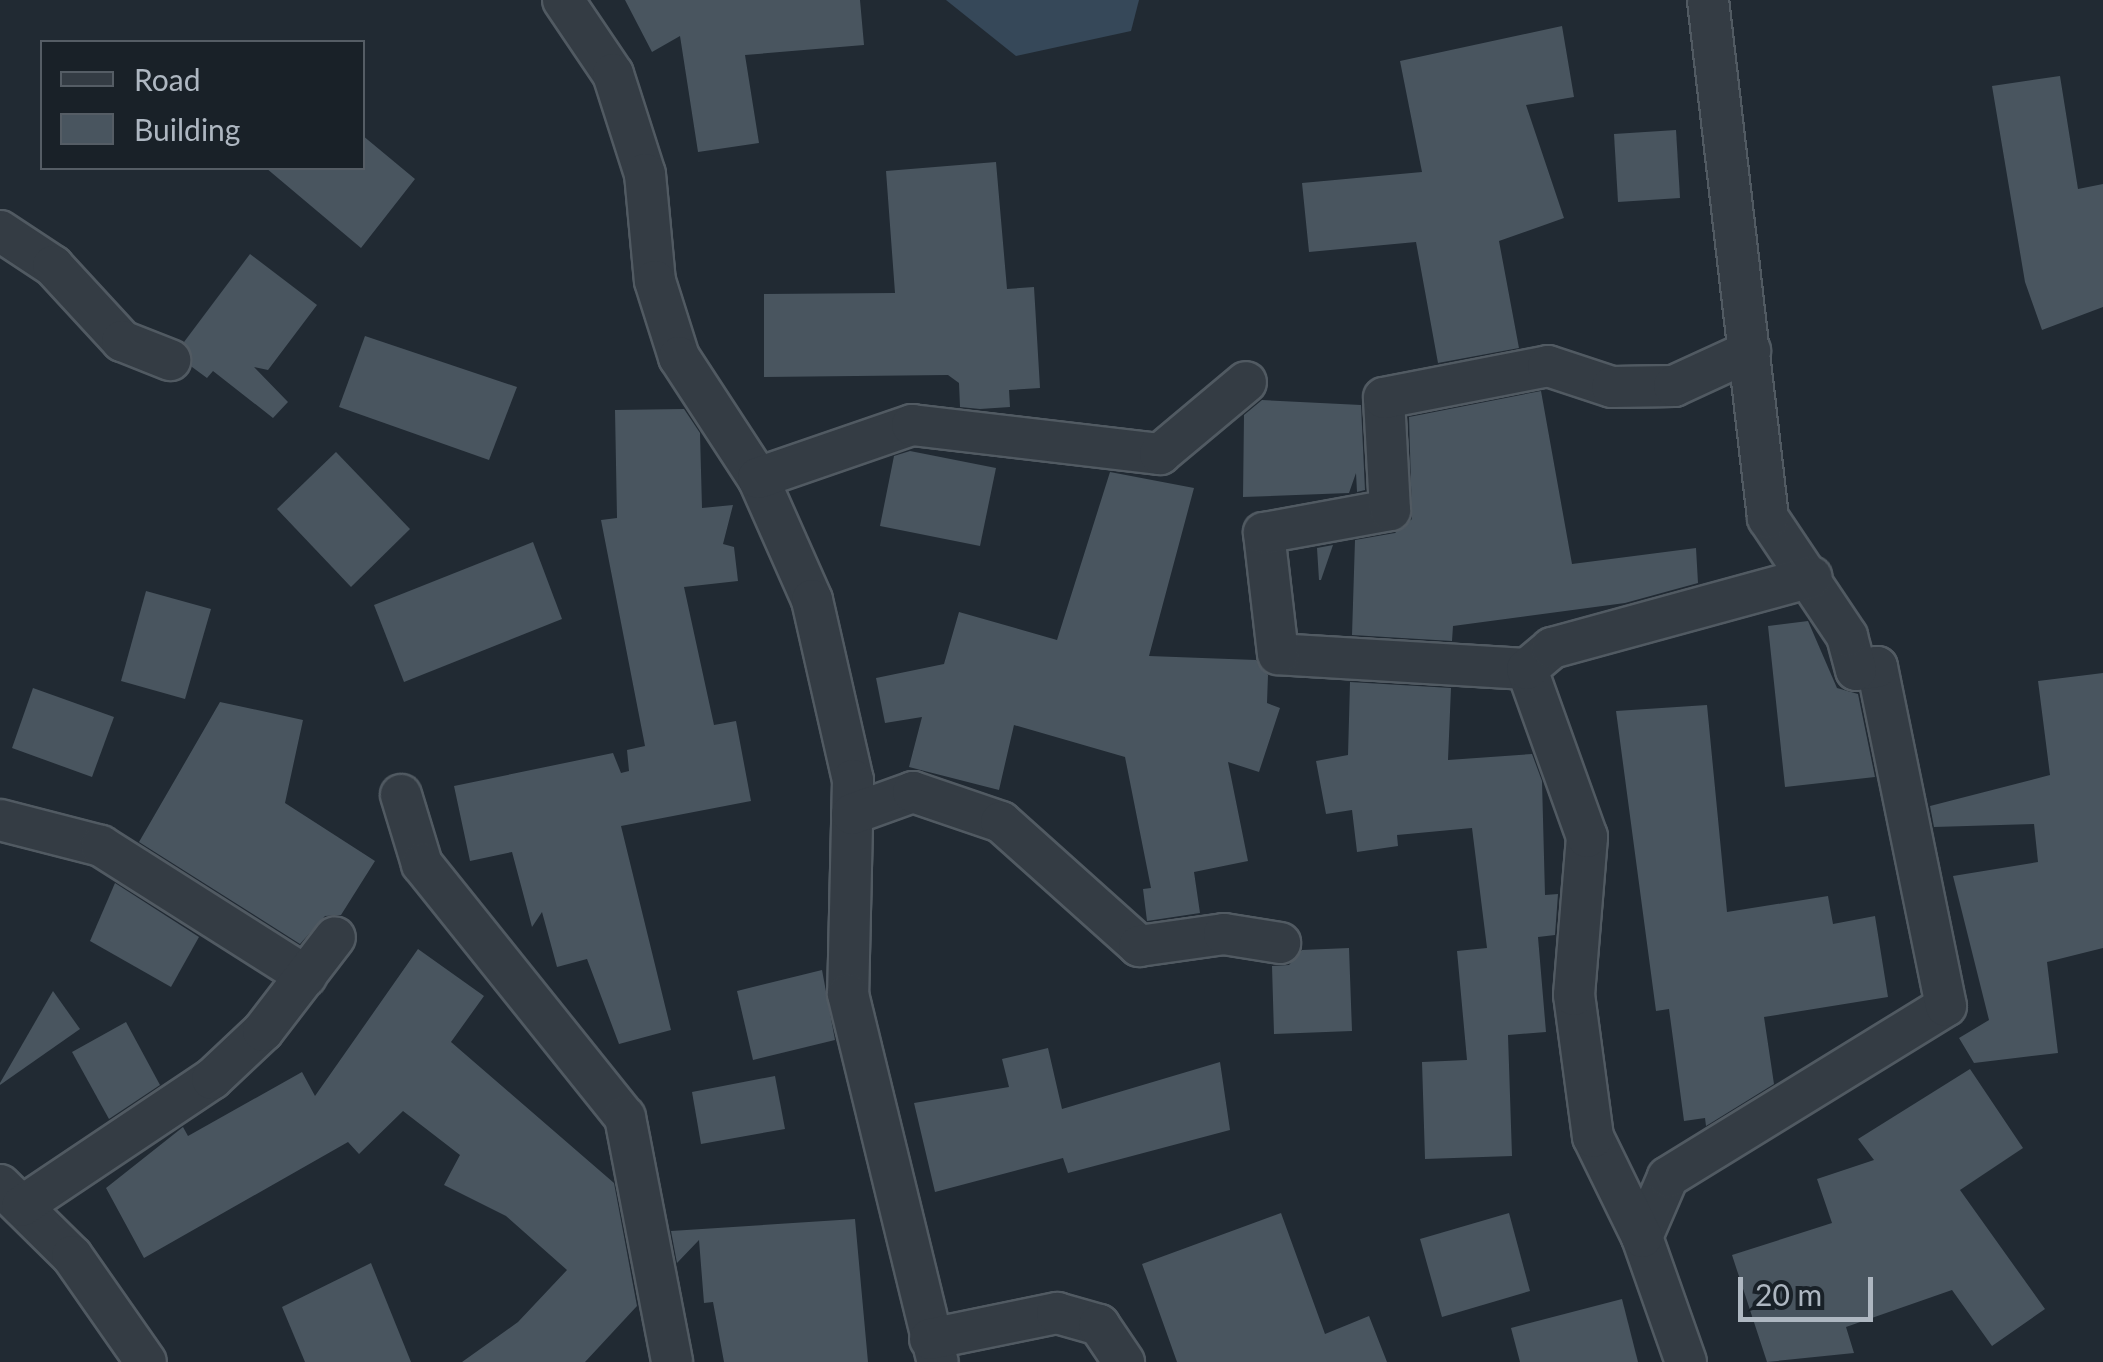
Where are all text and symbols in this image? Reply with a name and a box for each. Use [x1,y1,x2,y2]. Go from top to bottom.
legend [40,40,365,170]
text: Road [134,61,201,97]
text: Building [134,111,240,147]
scale bar [1743,1257,1878,1319]
text: 20 m [1755,1276,1822,1312]

